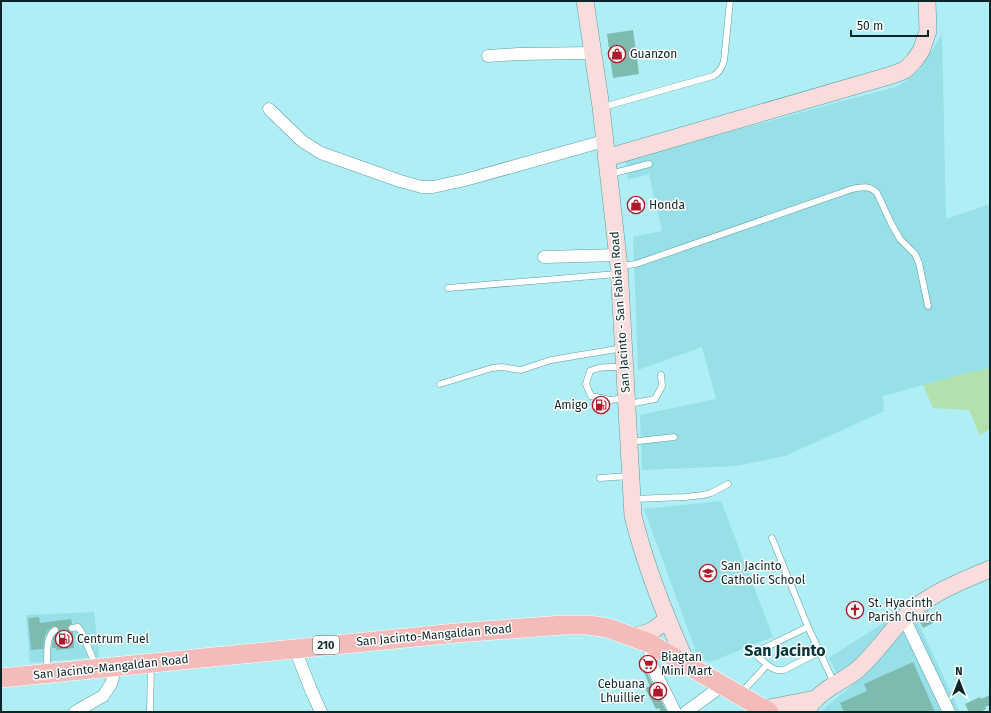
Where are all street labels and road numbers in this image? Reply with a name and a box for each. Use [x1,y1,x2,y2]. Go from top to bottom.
street label: San Jacinto - San Fabian Road [607,231,633,393]
street label: San Jacinto-Mangaldan Road [356,621,512,649]
road number: 210 [313,636,339,654]
street label: San Jacinto-Mangaldan Road [33,652,189,682]

